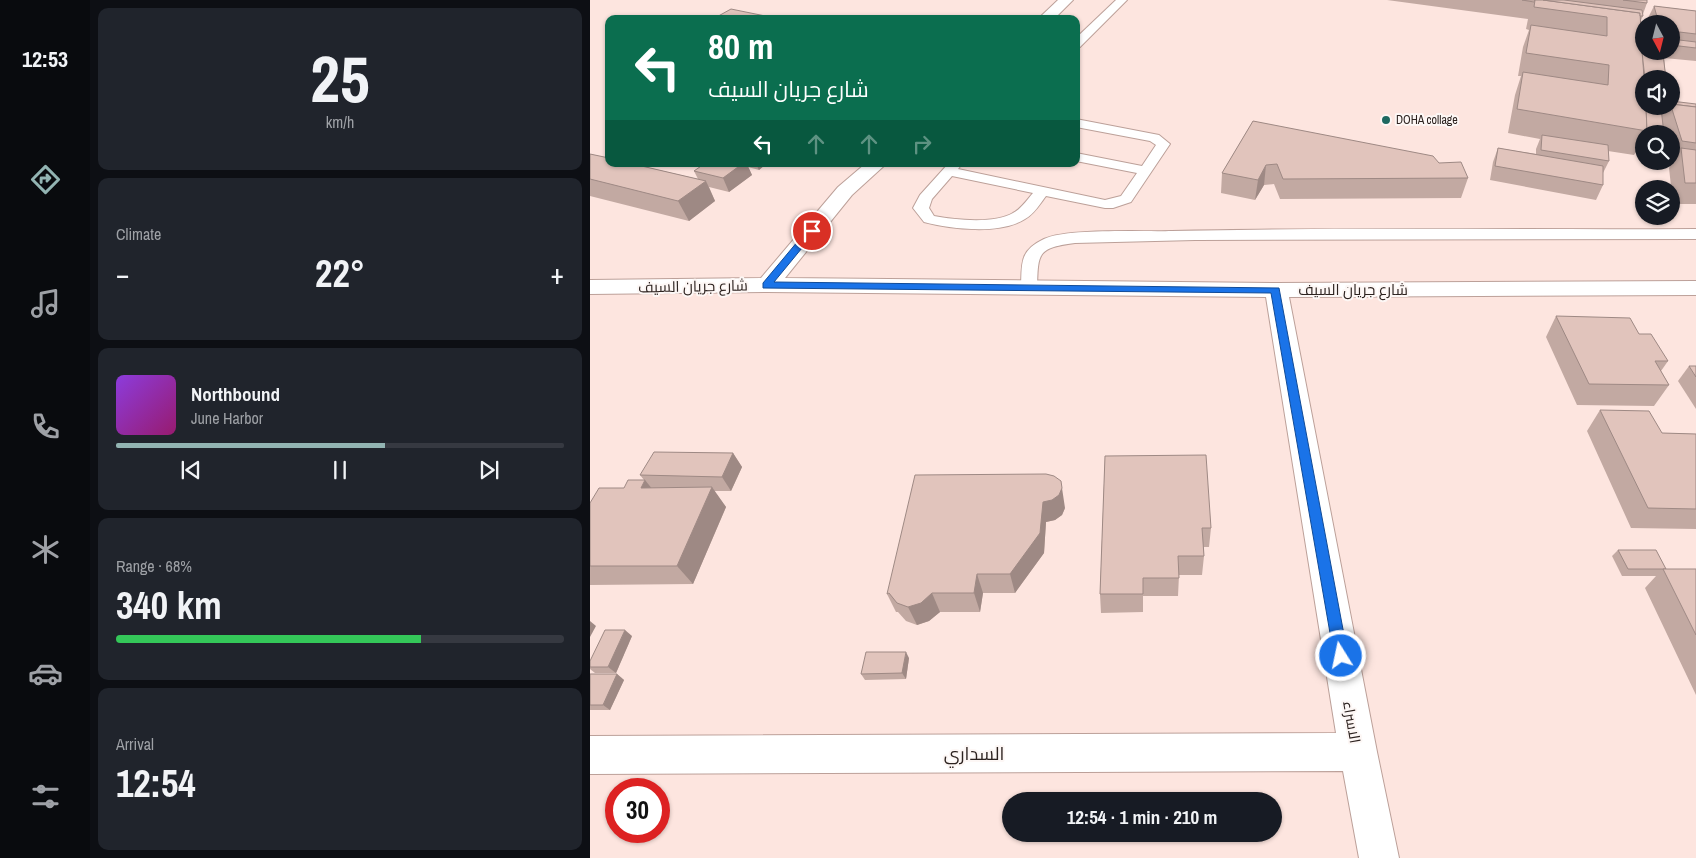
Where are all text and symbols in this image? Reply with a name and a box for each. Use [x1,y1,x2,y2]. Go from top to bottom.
north arrow [1635,15,1680,60]
map controls [1635,15,1680,225]
text: 80 m [708,23,773,70]
text: 25 [310,35,370,122]
icon: left [625,35,690,100]
text: 12:53 [22,44,68,74]
button: sound [1635,70,1680,115]
text: شارع جريان السيف [708,74,869,104]
text: km/h [326,111,354,133]
place label: DOHA collage [1396,112,1458,128]
marker: DOHA collage [1380,114,1392,126]
button: search [1635,125,1680,170]
icon: left [749,130,777,158]
icon: ahead [802,130,830,158]
icon: ahead [855,130,883,158]
icon: right [908,130,936,158]
icon: directions [28,162,63,197]
button: layers [1635,180,1680,225]
pin [791,210,833,252]
icon: arrive [798,217,826,245]
text: Climate [116,223,161,245]
text: 22° [315,248,365,299]
text: − [116,255,129,293]
text: + [551,255,564,293]
street label: شارع جريان السيف [638,275,748,298]
street label: شارع جريان السيف [1298,279,1408,301]
icon: music [28,286,63,321]
text: Northbound [191,381,280,407]
text: June Harbor [191,407,263,429]
icon: phone [28,409,63,444]
icon: previous [177,456,205,484]
icon: pause [326,456,354,484]
icon: next [475,456,503,484]
icon: climate [28,532,63,567]
text: Range · 68% [116,555,192,577]
text: 340 km [116,580,222,631]
position arrow [1314,629,1366,681]
icon: car [28,656,63,691]
street label: الاسراء [1338,699,1366,745]
text: Arrival [116,733,154,755]
street label: السداري [944,741,1004,768]
text: 12:54 [116,758,196,809]
speed limit sign: 30 [605,778,670,843]
icon: filters [28,779,63,814]
text: 12:54 · 1 min · 210 m [1067,804,1217,830]

